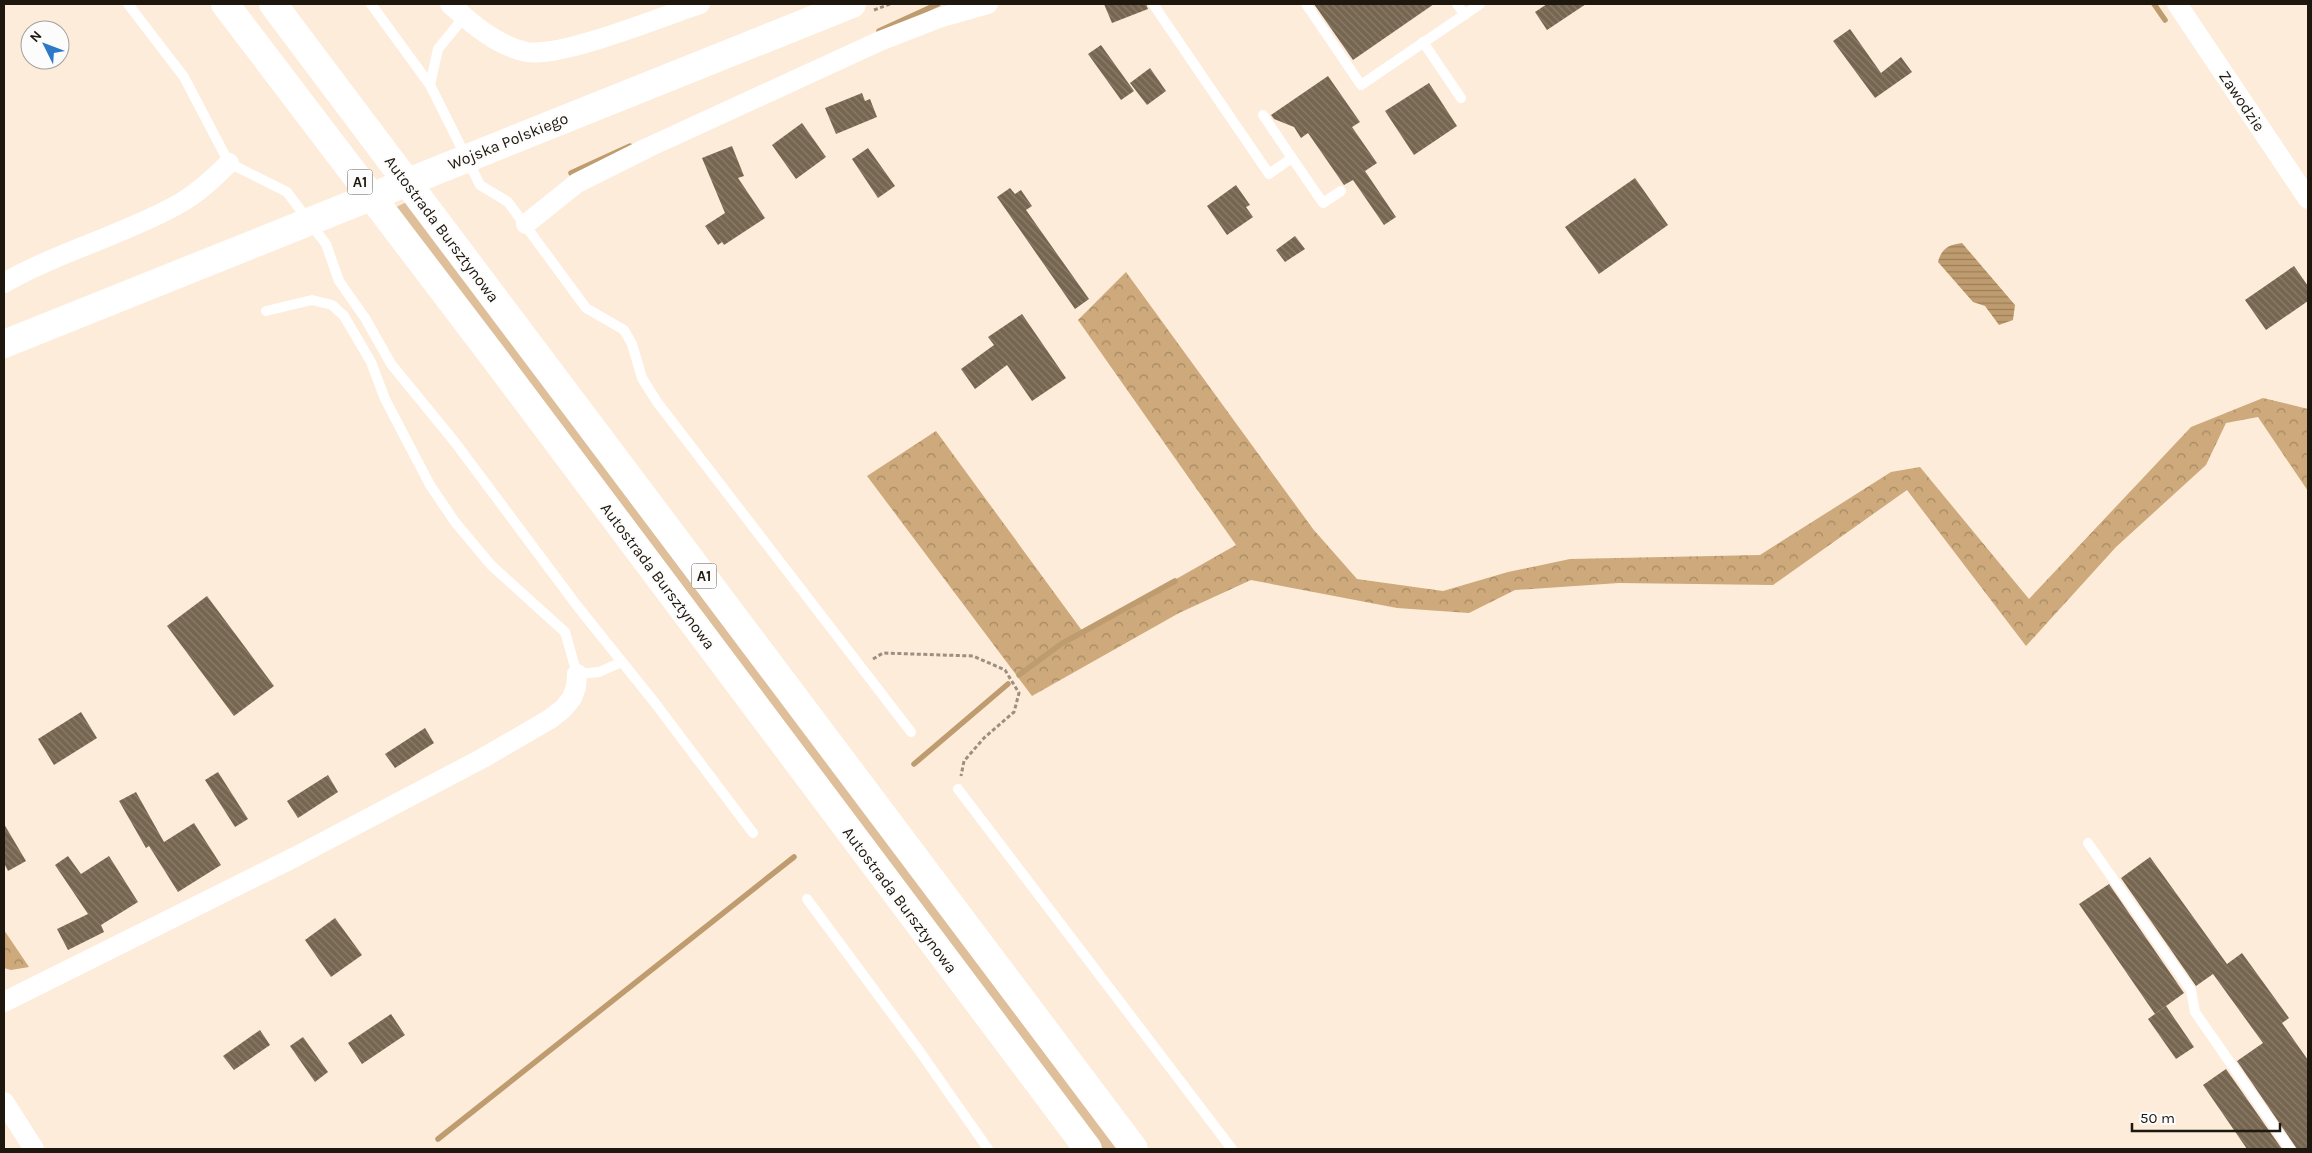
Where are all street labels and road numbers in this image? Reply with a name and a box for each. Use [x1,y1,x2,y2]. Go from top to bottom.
street label: Zawodzie [2215,67,2269,135]
street label: Wojska Polskiego [445,108,571,174]
street label: Autostrada Bursztynowa [381,152,503,306]
road number: A1 [348,170,372,194]
street label: Autostrada Bursztynowa [597,499,719,653]
road number: A1 [692,564,716,588]
street label: Autostrada Bursztynowa [839,823,961,977]

